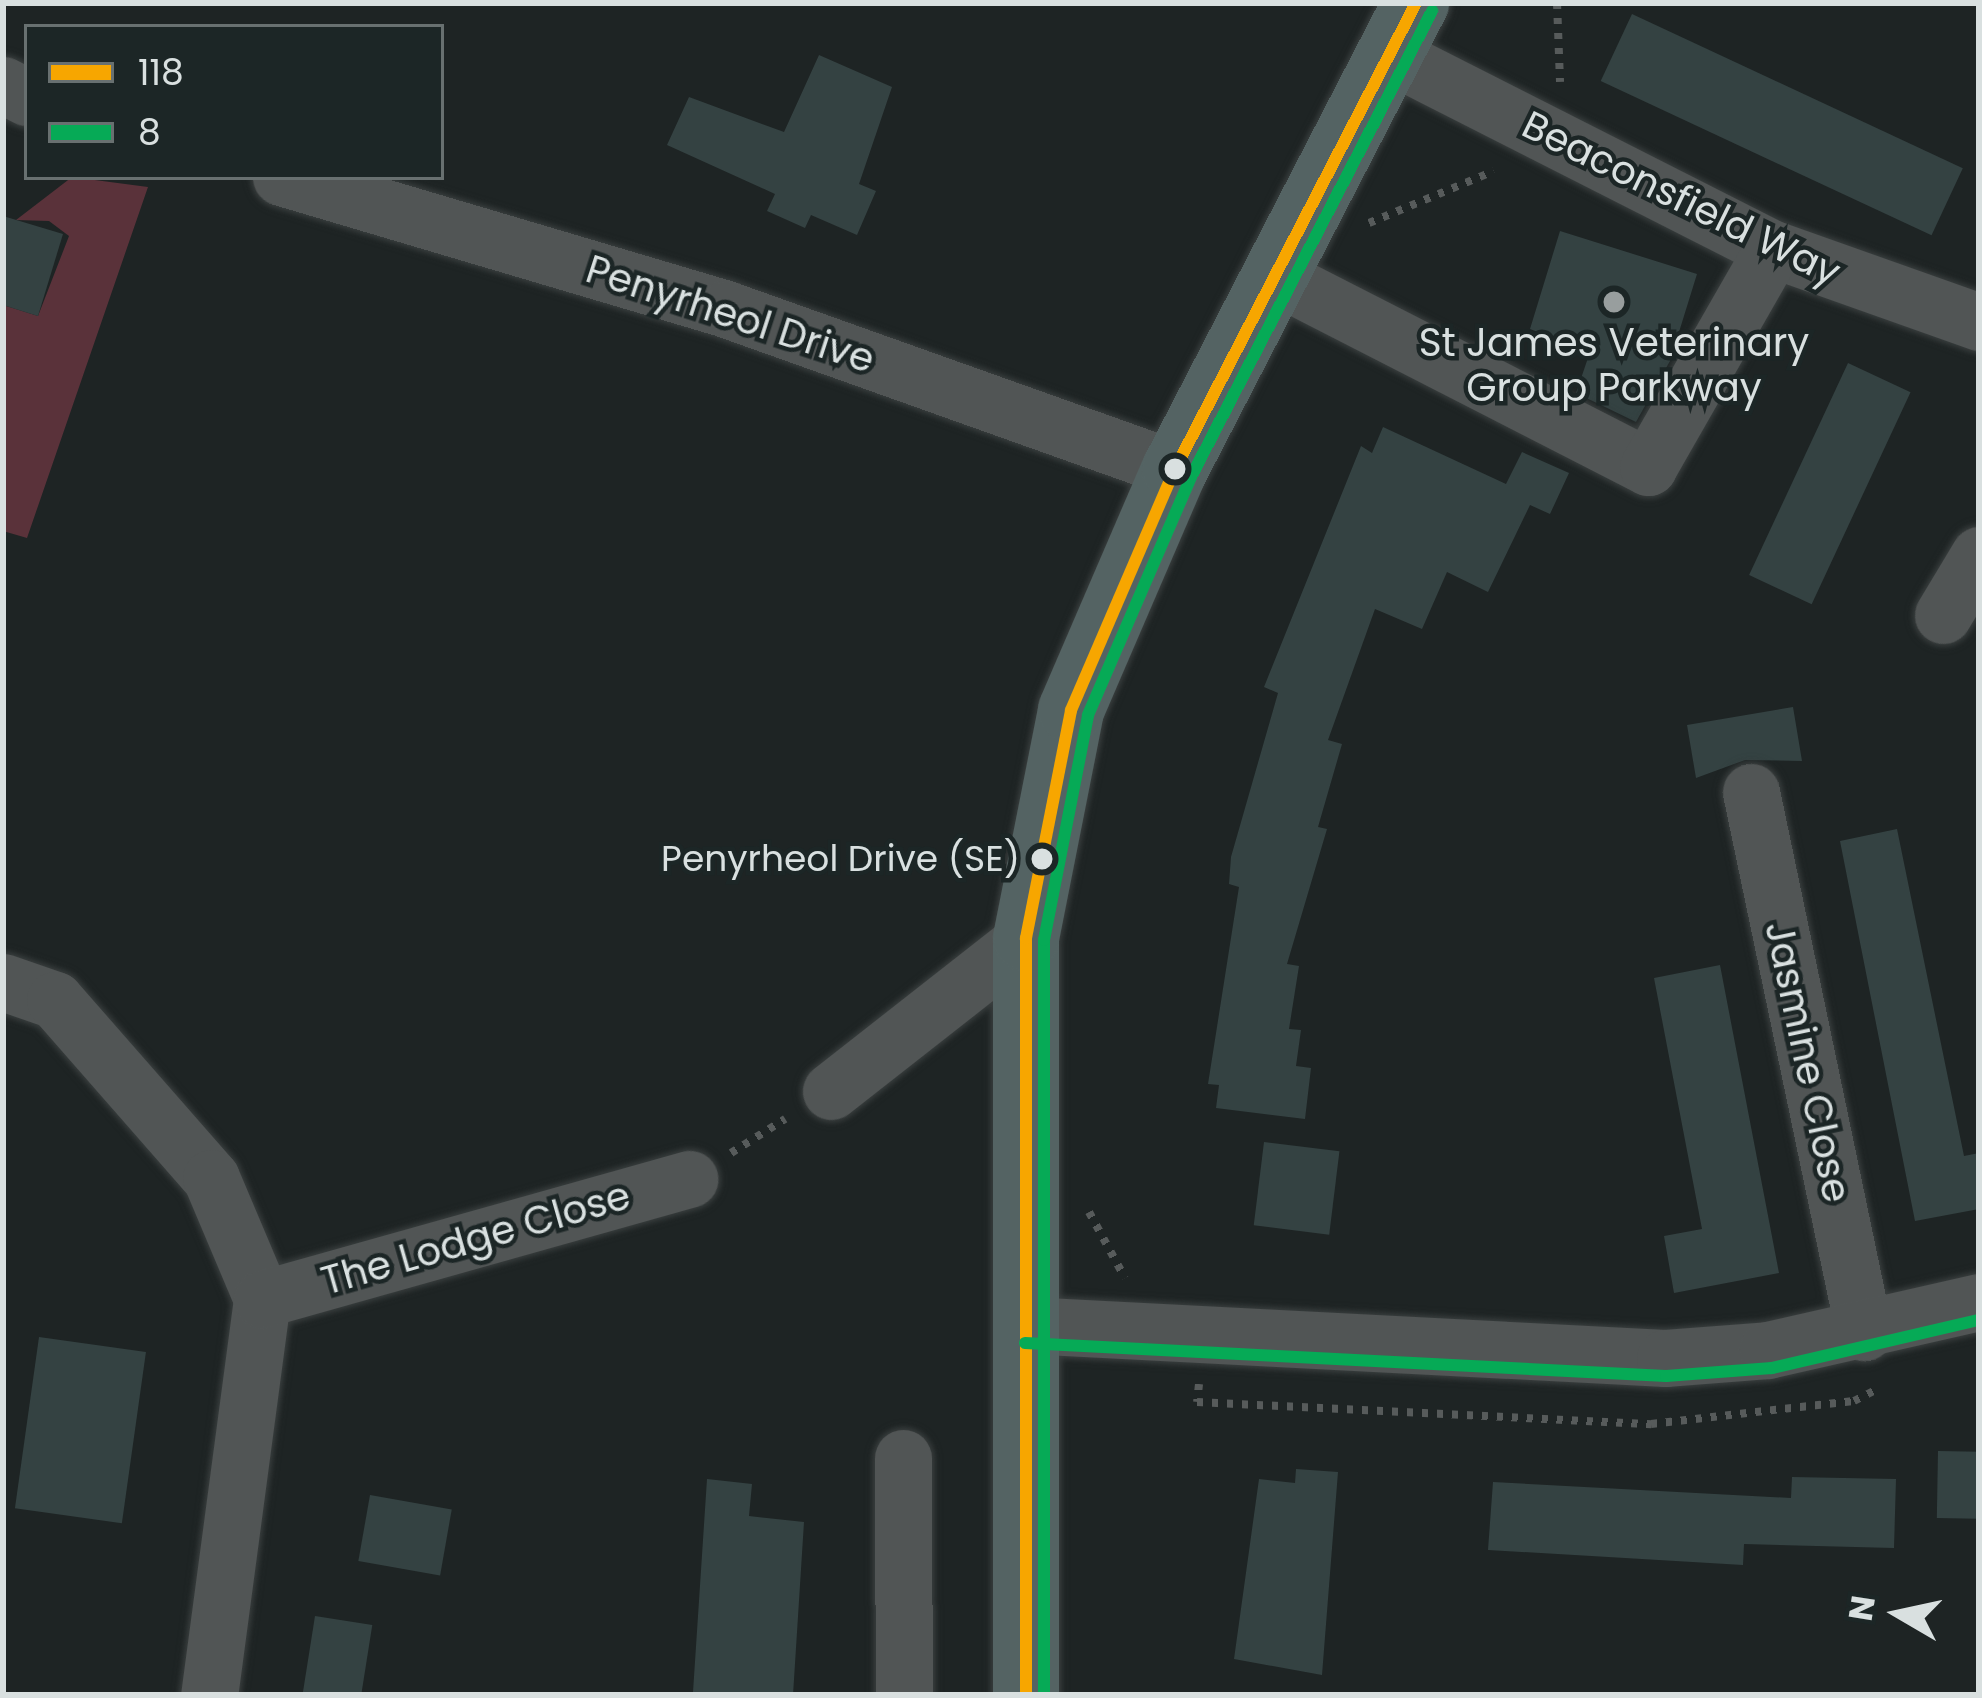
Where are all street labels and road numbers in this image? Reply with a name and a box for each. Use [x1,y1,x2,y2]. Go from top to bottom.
street label: Beaconsfield Way [1514,102,1848,296]
street label: Penyrheol Drive [580,246,880,384]
street label: Jasmine Close [1754,917,1860,1207]
street label: The Lodge Close [316,1173,636,1305]

